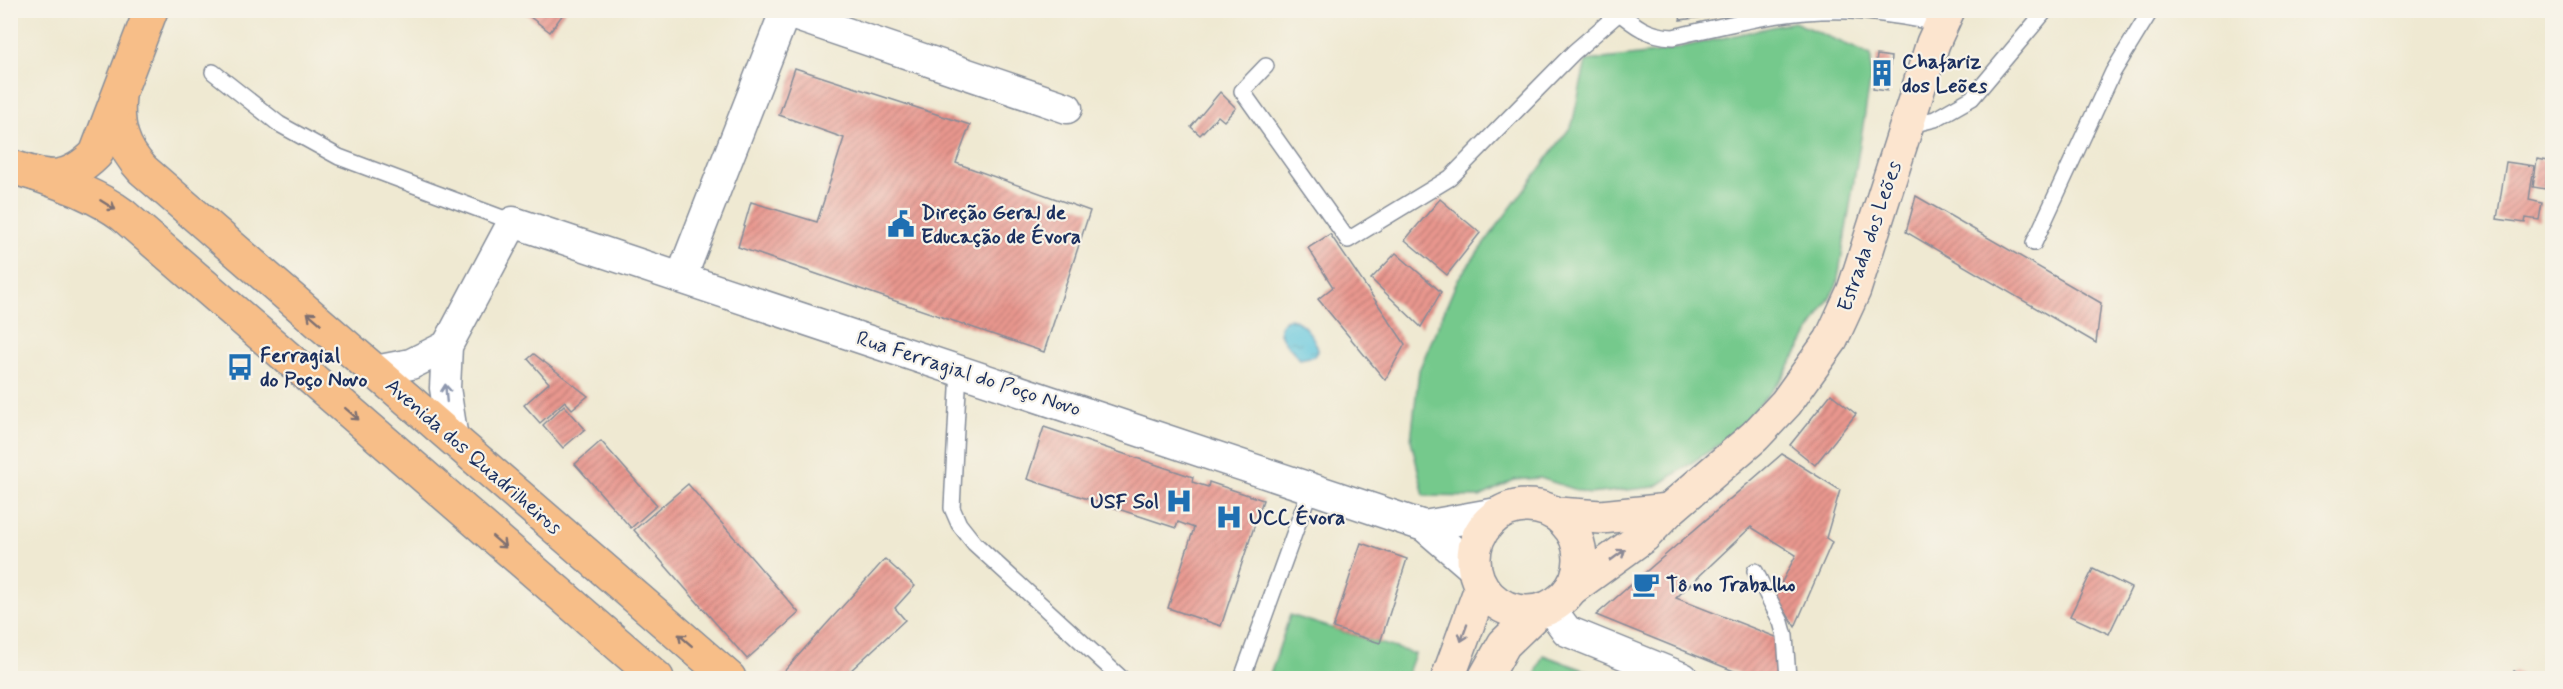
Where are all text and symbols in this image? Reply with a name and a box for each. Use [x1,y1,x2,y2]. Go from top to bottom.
place label: Chafariz dos Leões [1902,48,1988,100]
building icon: Chafariz dos Leões [1867,58,1897,88]
street label: Estrada dos Leões [1831,157,1909,315]
one-way arrow [99,199,116,211]
place label: Direção Geral de Educação de Évora [921,199,1081,251]
public building icon: Direção Geral de Educação de Évora [886,209,916,239]
one-way arrow [306,311,322,324]
street label: Rua Ferragial do Poço Novo [853,324,1085,424]
place label: Ferragial do Poço Novo [260,342,367,394]
bus stop icon: Ferragial do Poço Novo [225,352,255,382]
street label: Avenida dos Quadrilheiros [379,372,568,541]
one-way arrow [440,383,451,403]
one-way arrow [344,407,359,421]
hospital icon: USF Sol [1164,486,1194,516]
place label: USF Sol [1090,488,1159,516]
hospital icon: UCC Évora [1214,502,1244,532]
place label: UCC Évora [1249,504,1345,532]
one-way arrow [491,535,507,548]
one-way arrow [1610,549,1626,561]
cafe icon: Tô no Trabalho [1631,569,1661,599]
place label: Tô no Trabalho [1666,571,1796,599]
one-way arrow [1457,623,1468,642]
one-way arrow [678,633,693,647]

